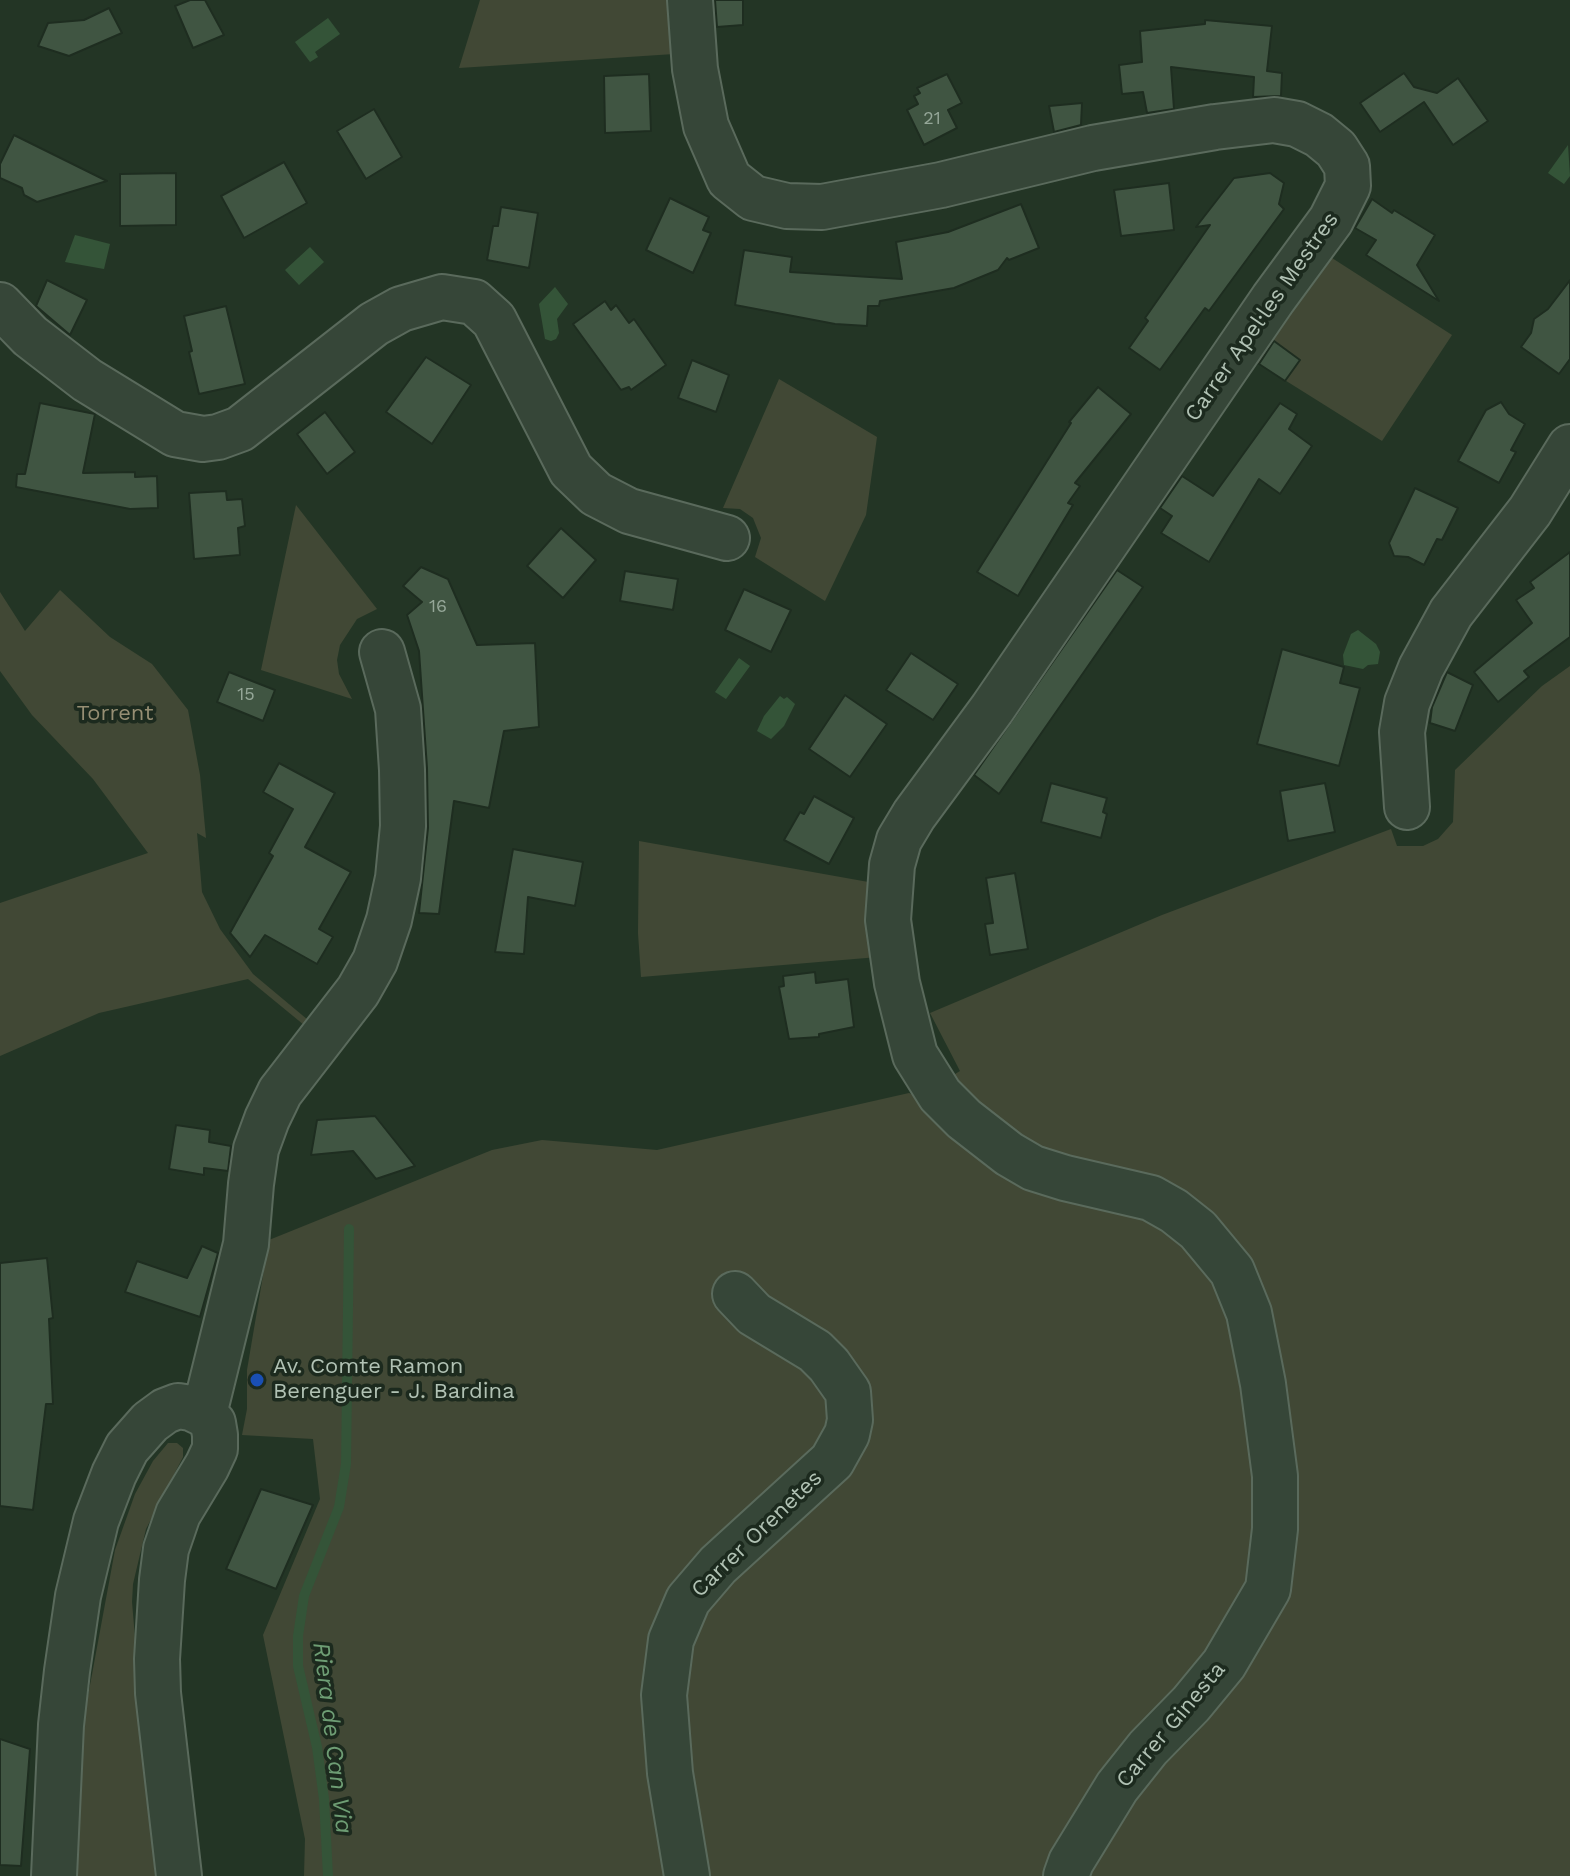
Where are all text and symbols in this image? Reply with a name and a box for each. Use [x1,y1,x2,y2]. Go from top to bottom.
house number: 21 [923,108,941,130]
street label: Carrer Apel·les Mestres [1180,207,1344,427]
house number: 16 [429,596,447,618]
house number: 15 [237,684,255,706]
park label: Torrent [76,701,154,727]
place label: Av. Comte Ramon Berenguer - J. Bardina [273,1354,515,1406]
marker: Av. Comte Ramon Berenguer - J. Bardina [248,1371,266,1389]
street label: Carrer Orenetes [686,1465,828,1603]
water label: Riera de Can Via [306,1641,358,1835]
street label: Carrer Ginesta [1111,1657,1231,1793]

